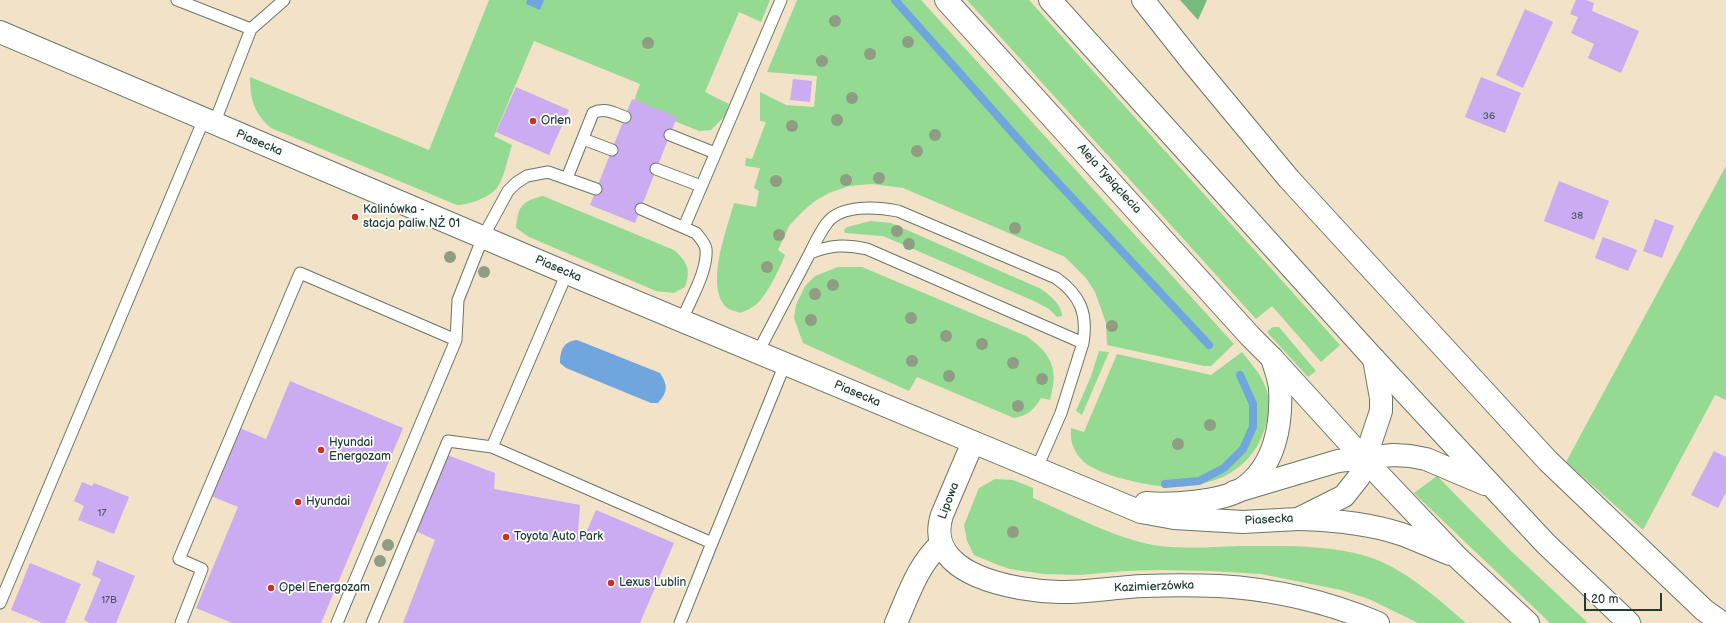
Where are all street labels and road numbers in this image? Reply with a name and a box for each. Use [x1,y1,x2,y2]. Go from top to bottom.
street label: Piasecka [234,127,284,159]
street label: Aleja Tysiąclecia [1074,141,1144,217]
street label: Piasecka [533,253,583,285]
street label: Piasecka [832,378,882,410]
street label: Lipowa [935,481,963,521]
street label: Piasecka [1244,512,1294,528]
street label: Kazimierzówka [1114,578,1194,596]

